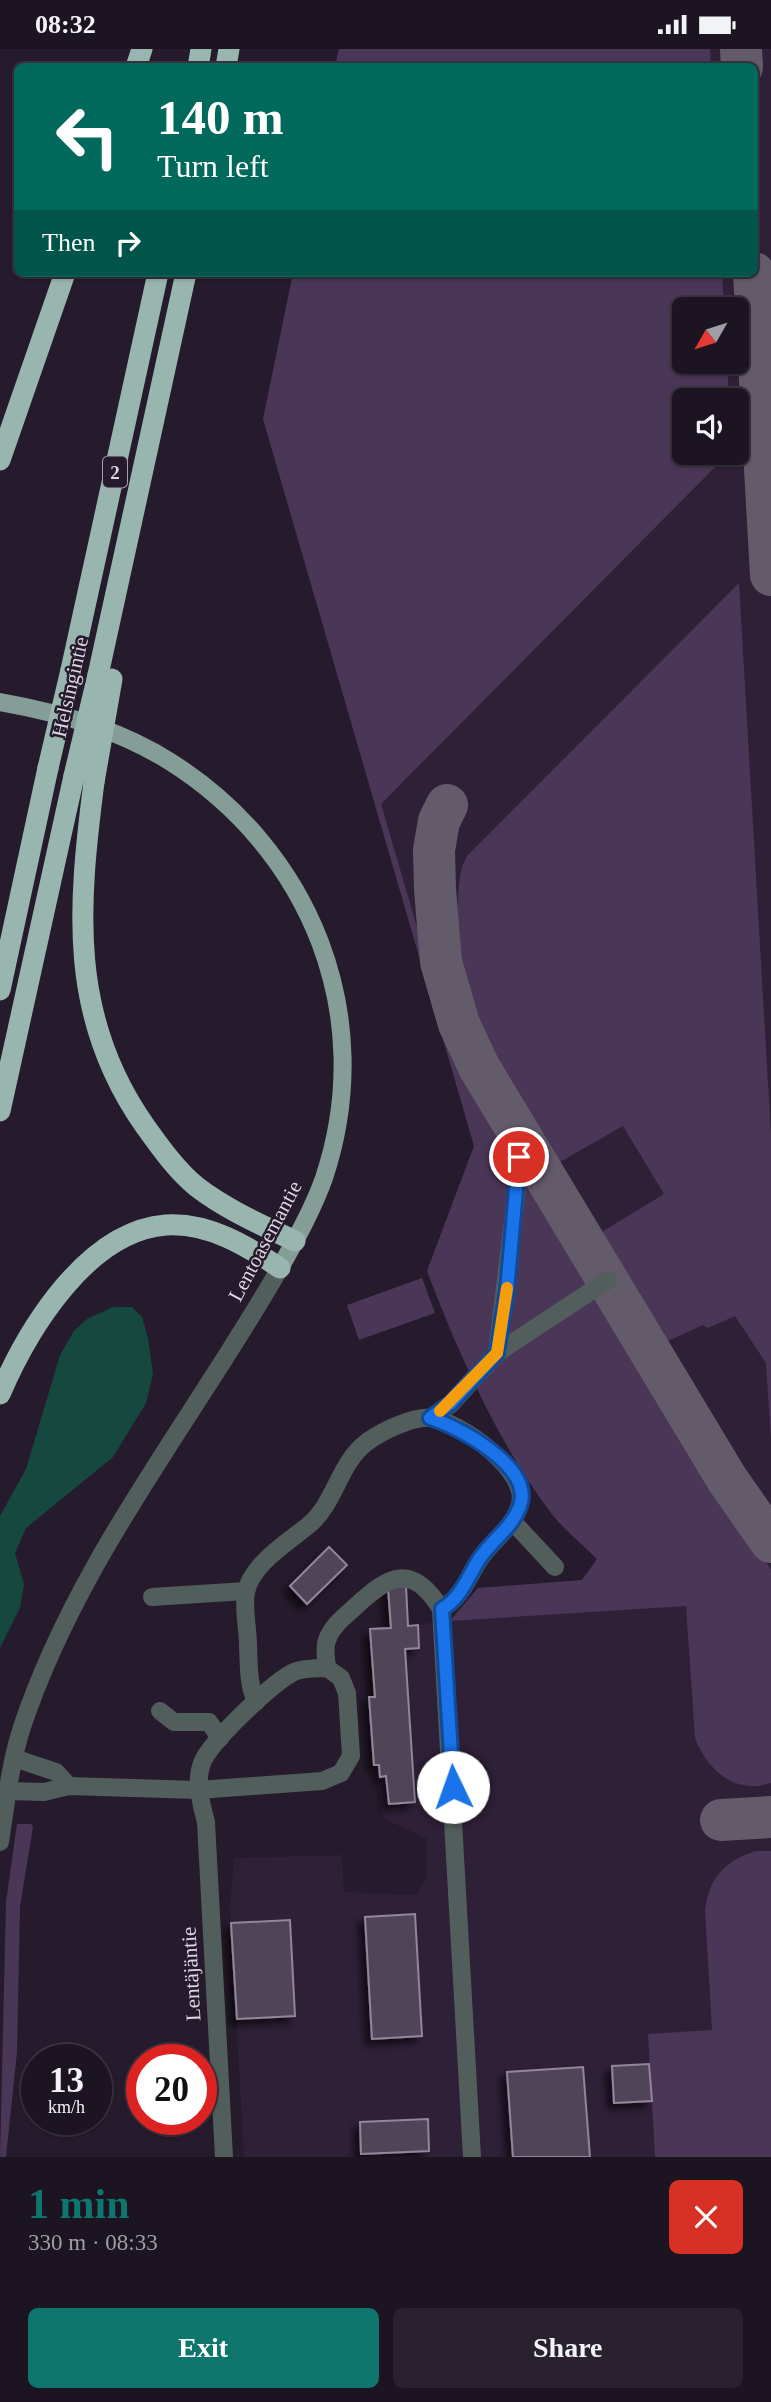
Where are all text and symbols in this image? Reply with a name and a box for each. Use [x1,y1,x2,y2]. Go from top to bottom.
text: 08:32 [35,10,96,39]
text: 140 m [157,90,284,145]
icon: left [42,91,133,182]
text: Turn left [157,148,269,184]
icon: right [109,224,147,262]
text: Then [42,228,95,257]
north arrow [672,297,749,375]
map controls [672,297,749,465]
button: sound [672,388,749,465]
road number: 2 [103,457,127,487]
street label: Helsingintie [47,634,93,740]
pin [489,1127,549,1187]
icon: arrive [500,1138,538,1176]
street label: Lentoasemantie [223,1177,307,1305]
position arrow [416,1750,490,1824]
street label: Lentäjäntie [177,1926,205,2022]
speed limit sign: 20 [126,2044,217,2135]
text: 13 [49,2061,84,2100]
text: km/h [48,2097,85,2117]
button: close [669,2180,743,2254]
text: 1 min [28,2181,130,2227]
text: 330 m · 08:33 [28,2230,158,2255]
button: Exit [28,2308,379,2388]
button: Share [393,2308,743,2388]

